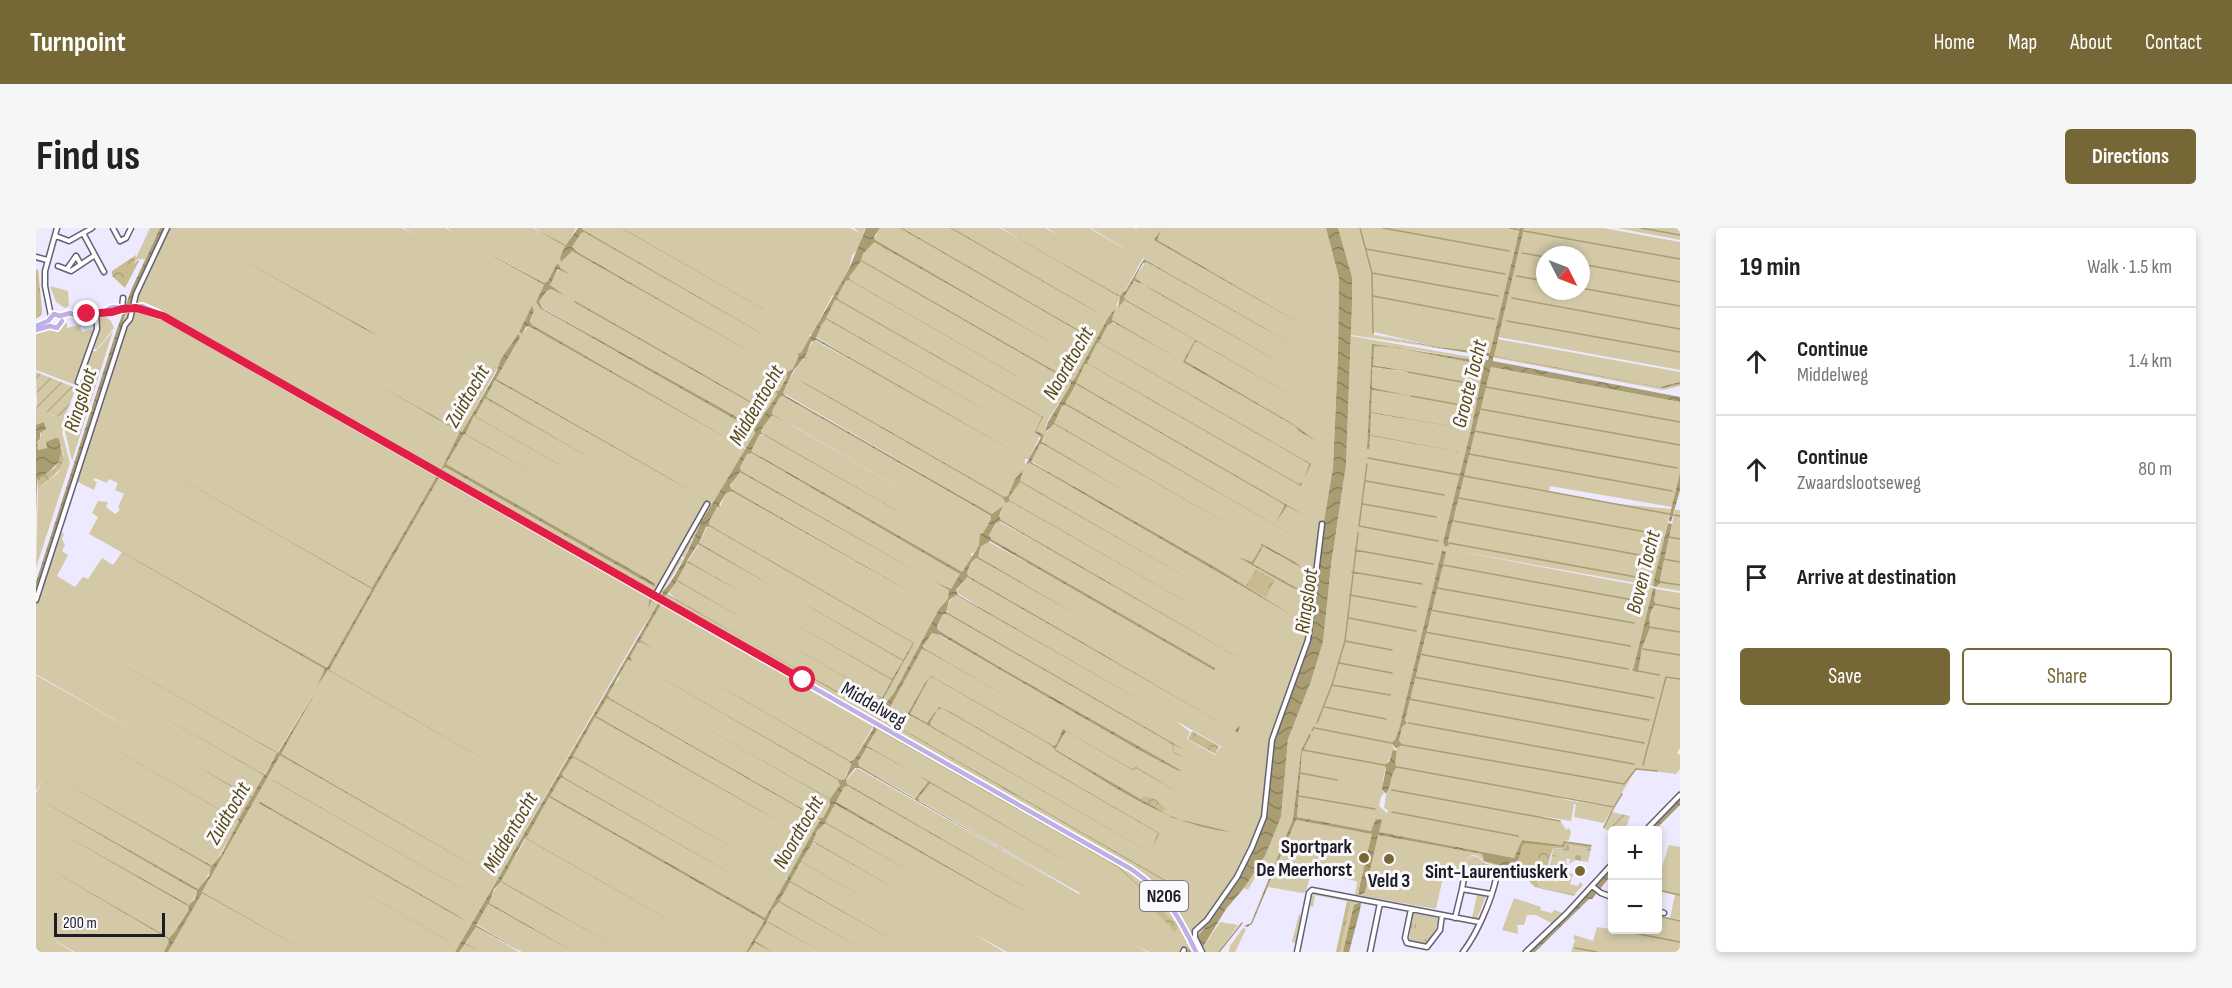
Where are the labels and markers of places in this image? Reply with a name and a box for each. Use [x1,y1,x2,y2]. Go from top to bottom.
place label: Sportpark De Meerhorst [1256,835,1353,882]
marker: Sportpark De Meerhorst [1357,851,1371,865]
marker: Veld 3 [1382,852,1396,866]
place label: Sint-Laurentiuskerk [1425,860,1569,884]
marker: Sint-Laurentiuskerk [1573,864,1587,878]
place label: Veld 3 [1368,869,1410,893]

